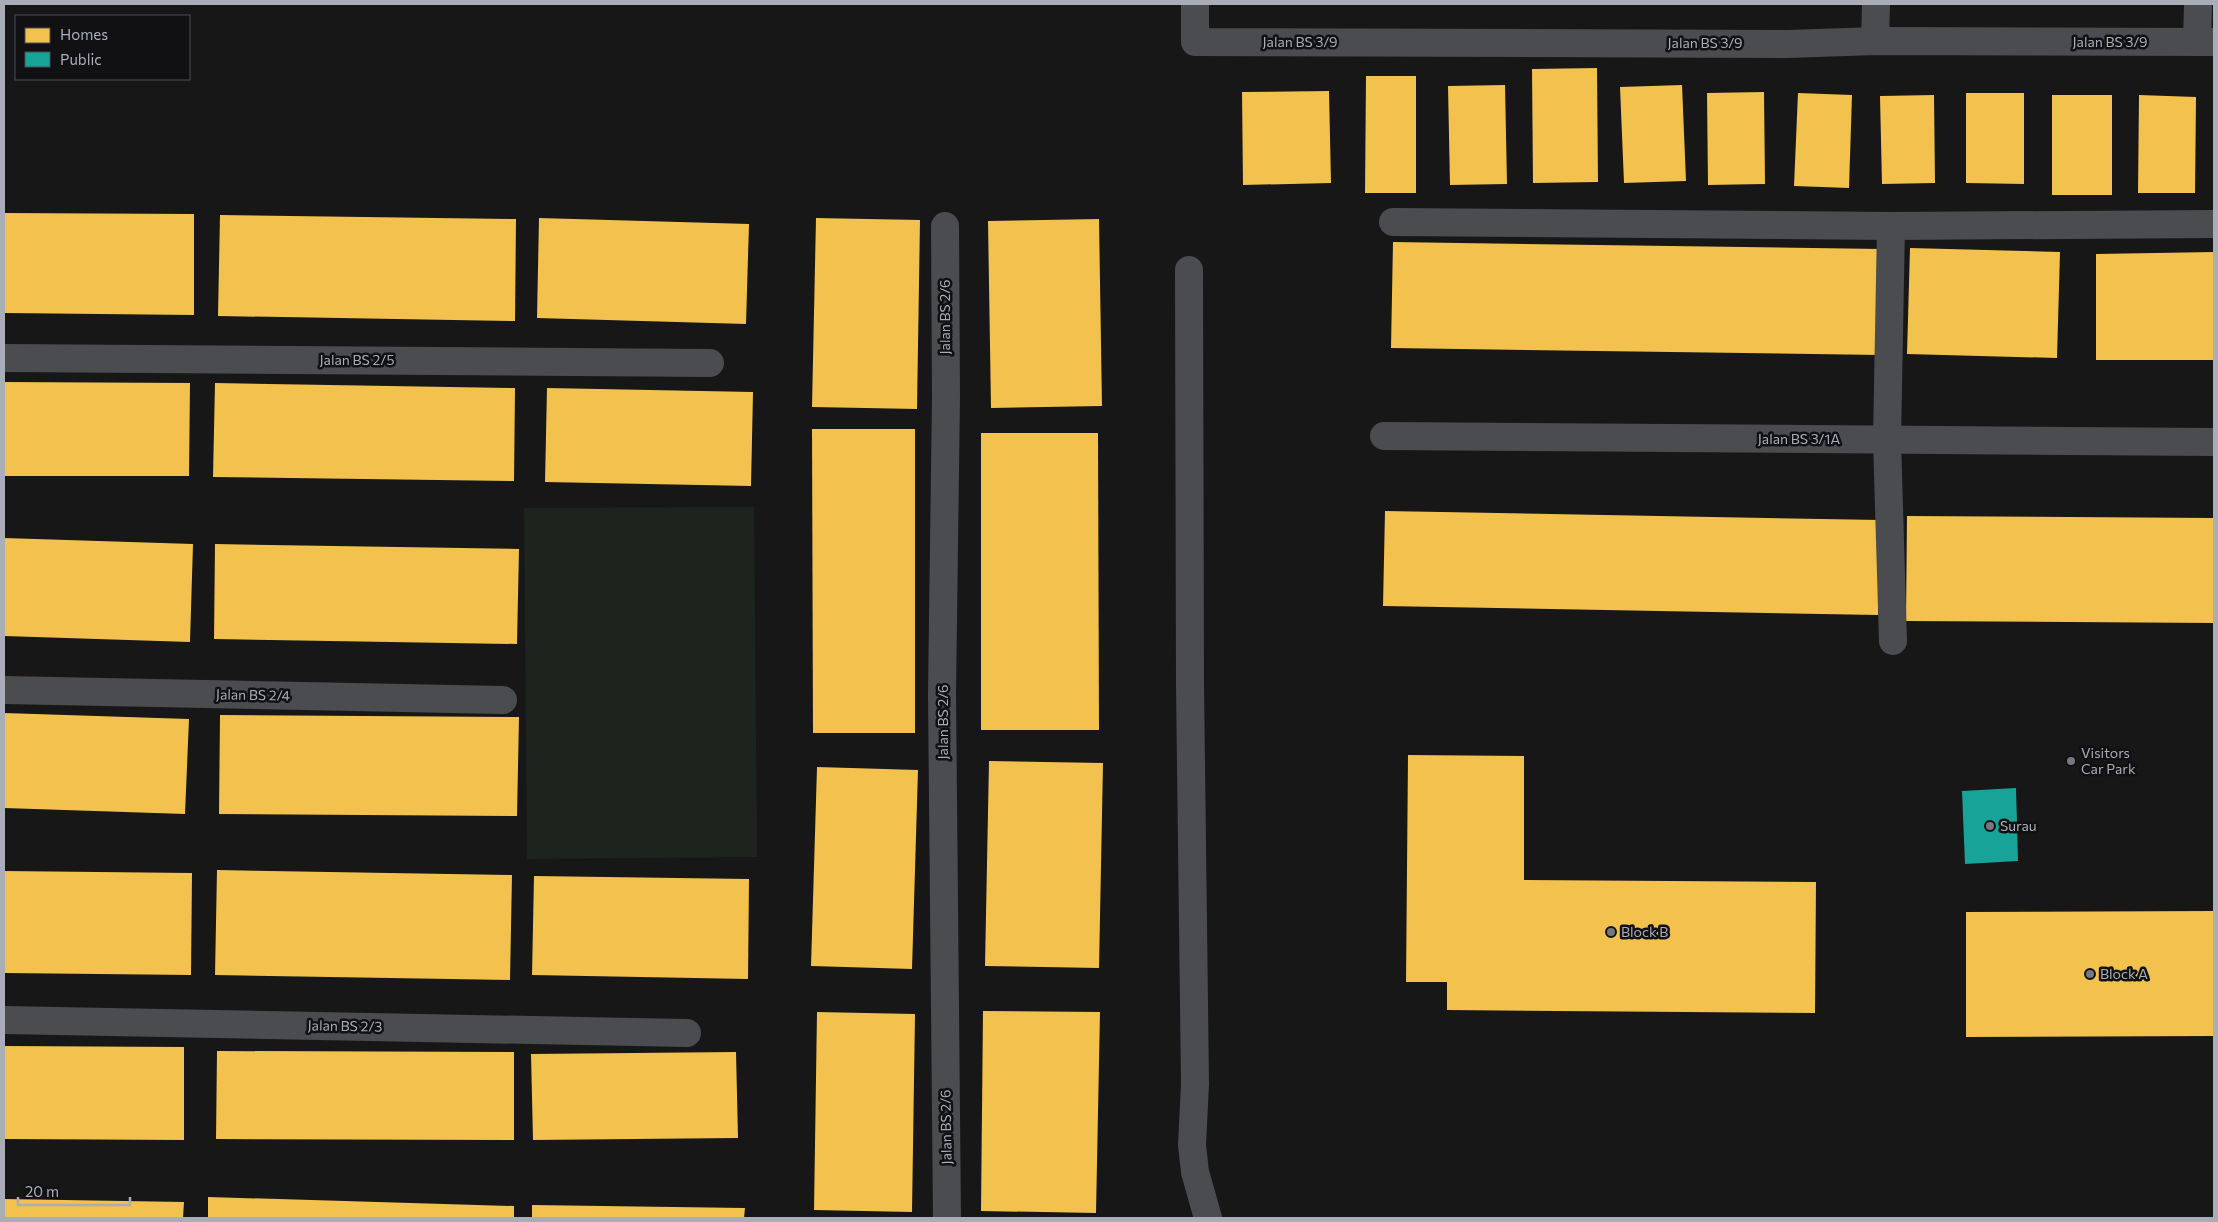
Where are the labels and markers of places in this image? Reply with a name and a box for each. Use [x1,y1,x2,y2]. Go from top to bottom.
place label: Visitors Car Park [2081,744,2136,777]
marker: Visitors Car Park [2065,755,2077,767]
place label: Surau [2000,817,2037,834]
marker: Surau [1984,820,1996,832]
place label: Block B [1621,923,1668,940]
marker: Block B [1605,926,1617,938]
place label: Block A [2100,965,2148,982]
marker: Block A [2084,968,2096,980]

